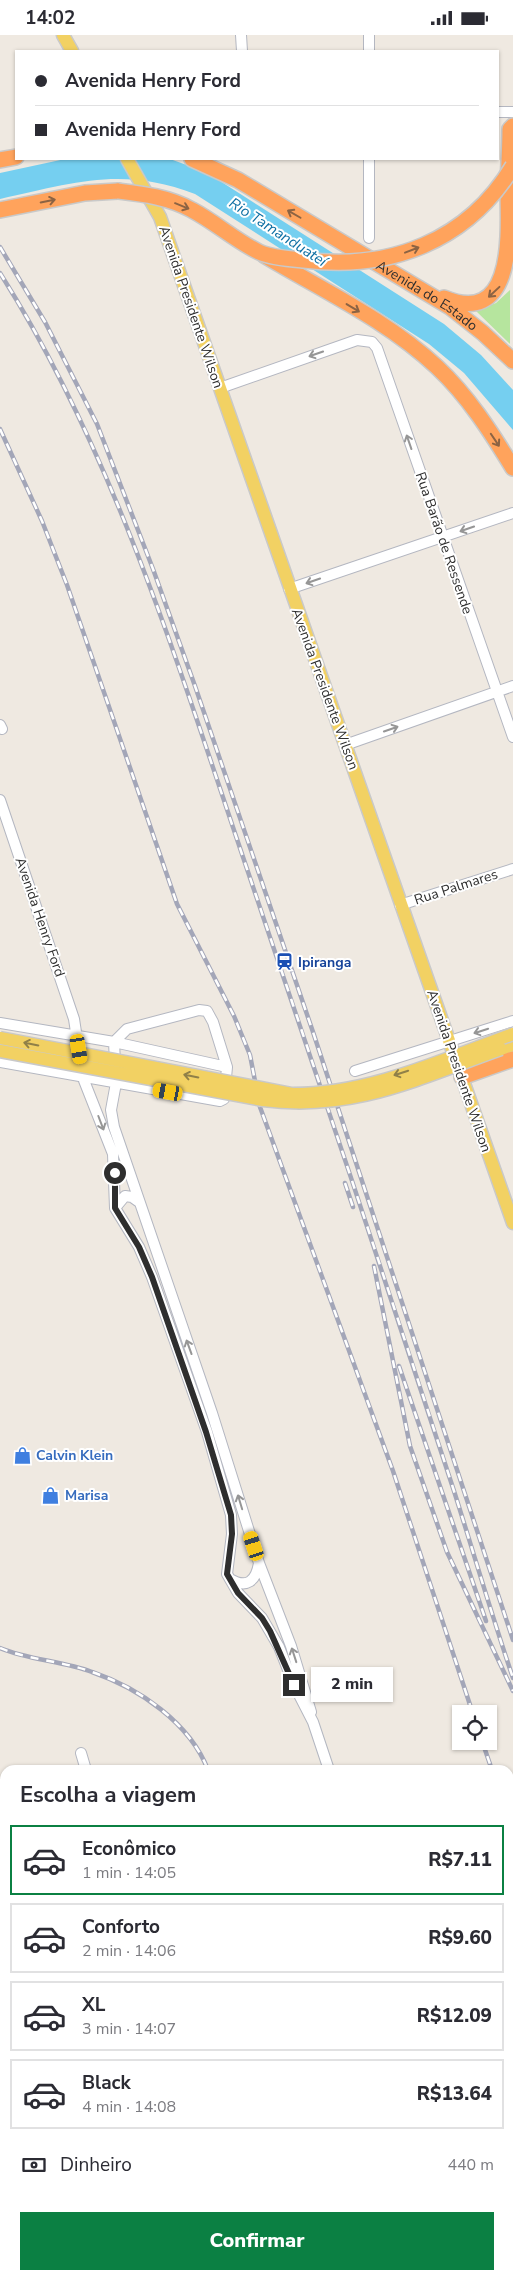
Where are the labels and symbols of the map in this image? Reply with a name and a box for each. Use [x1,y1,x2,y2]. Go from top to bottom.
water label: Rio Tamanduateí [225,193,333,272]
one-way arrow [39,195,55,205]
one-way arrow [175,202,190,211]
one-way arrow [288,209,302,219]
street label: Avenida Presidente Wilson [154,223,228,391]
one-way arrow [404,245,419,254]
street label: Avenida do Estado [373,255,482,335]
one-way arrow [488,286,500,298]
one-way arrow [346,304,360,314]
one-way arrow [308,350,324,359]
one-way arrow [490,432,500,446]
one-way arrow [404,435,413,450]
street label: Rua Barão de Ressende [411,469,477,617]
one-way arrow [460,525,475,534]
one-way arrow [305,577,321,587]
street label: Avenida Presidente Wilson [287,606,363,772]
one-way arrow [383,724,399,733]
street label: Avenida Henry Ford [11,855,69,979]
street label: Rua Palmares [412,864,500,909]
station icon: Ipiranga [274,952,294,972]
place label: Ipiranga [298,953,351,972]
street label: Avenida Presidente Wilson [422,987,496,1155]
one-way arrow [474,1027,490,1037]
car [69,1033,88,1065]
one-way arrow [24,1039,40,1049]
one-way arrow [393,1069,409,1079]
one-way arrow [183,1070,199,1080]
car [151,1082,184,1102]
one-way arrow [96,1115,106,1130]
route start [104,1162,126,1184]
one-way arrow [183,1340,193,1356]
shop icon: Calvin Klein [12,1445,32,1465]
place label: Calvin Klein [36,1446,113,1465]
shop icon: Marisa [41,1485,61,1505]
place label: Marisa [65,1486,108,1505]
one-way arrow [234,1494,244,1510]
car [242,1529,265,1563]
one-way arrow [289,1647,298,1663]
callout: 2 min [312,1667,394,1703]
route end [283,1674,305,1696]

